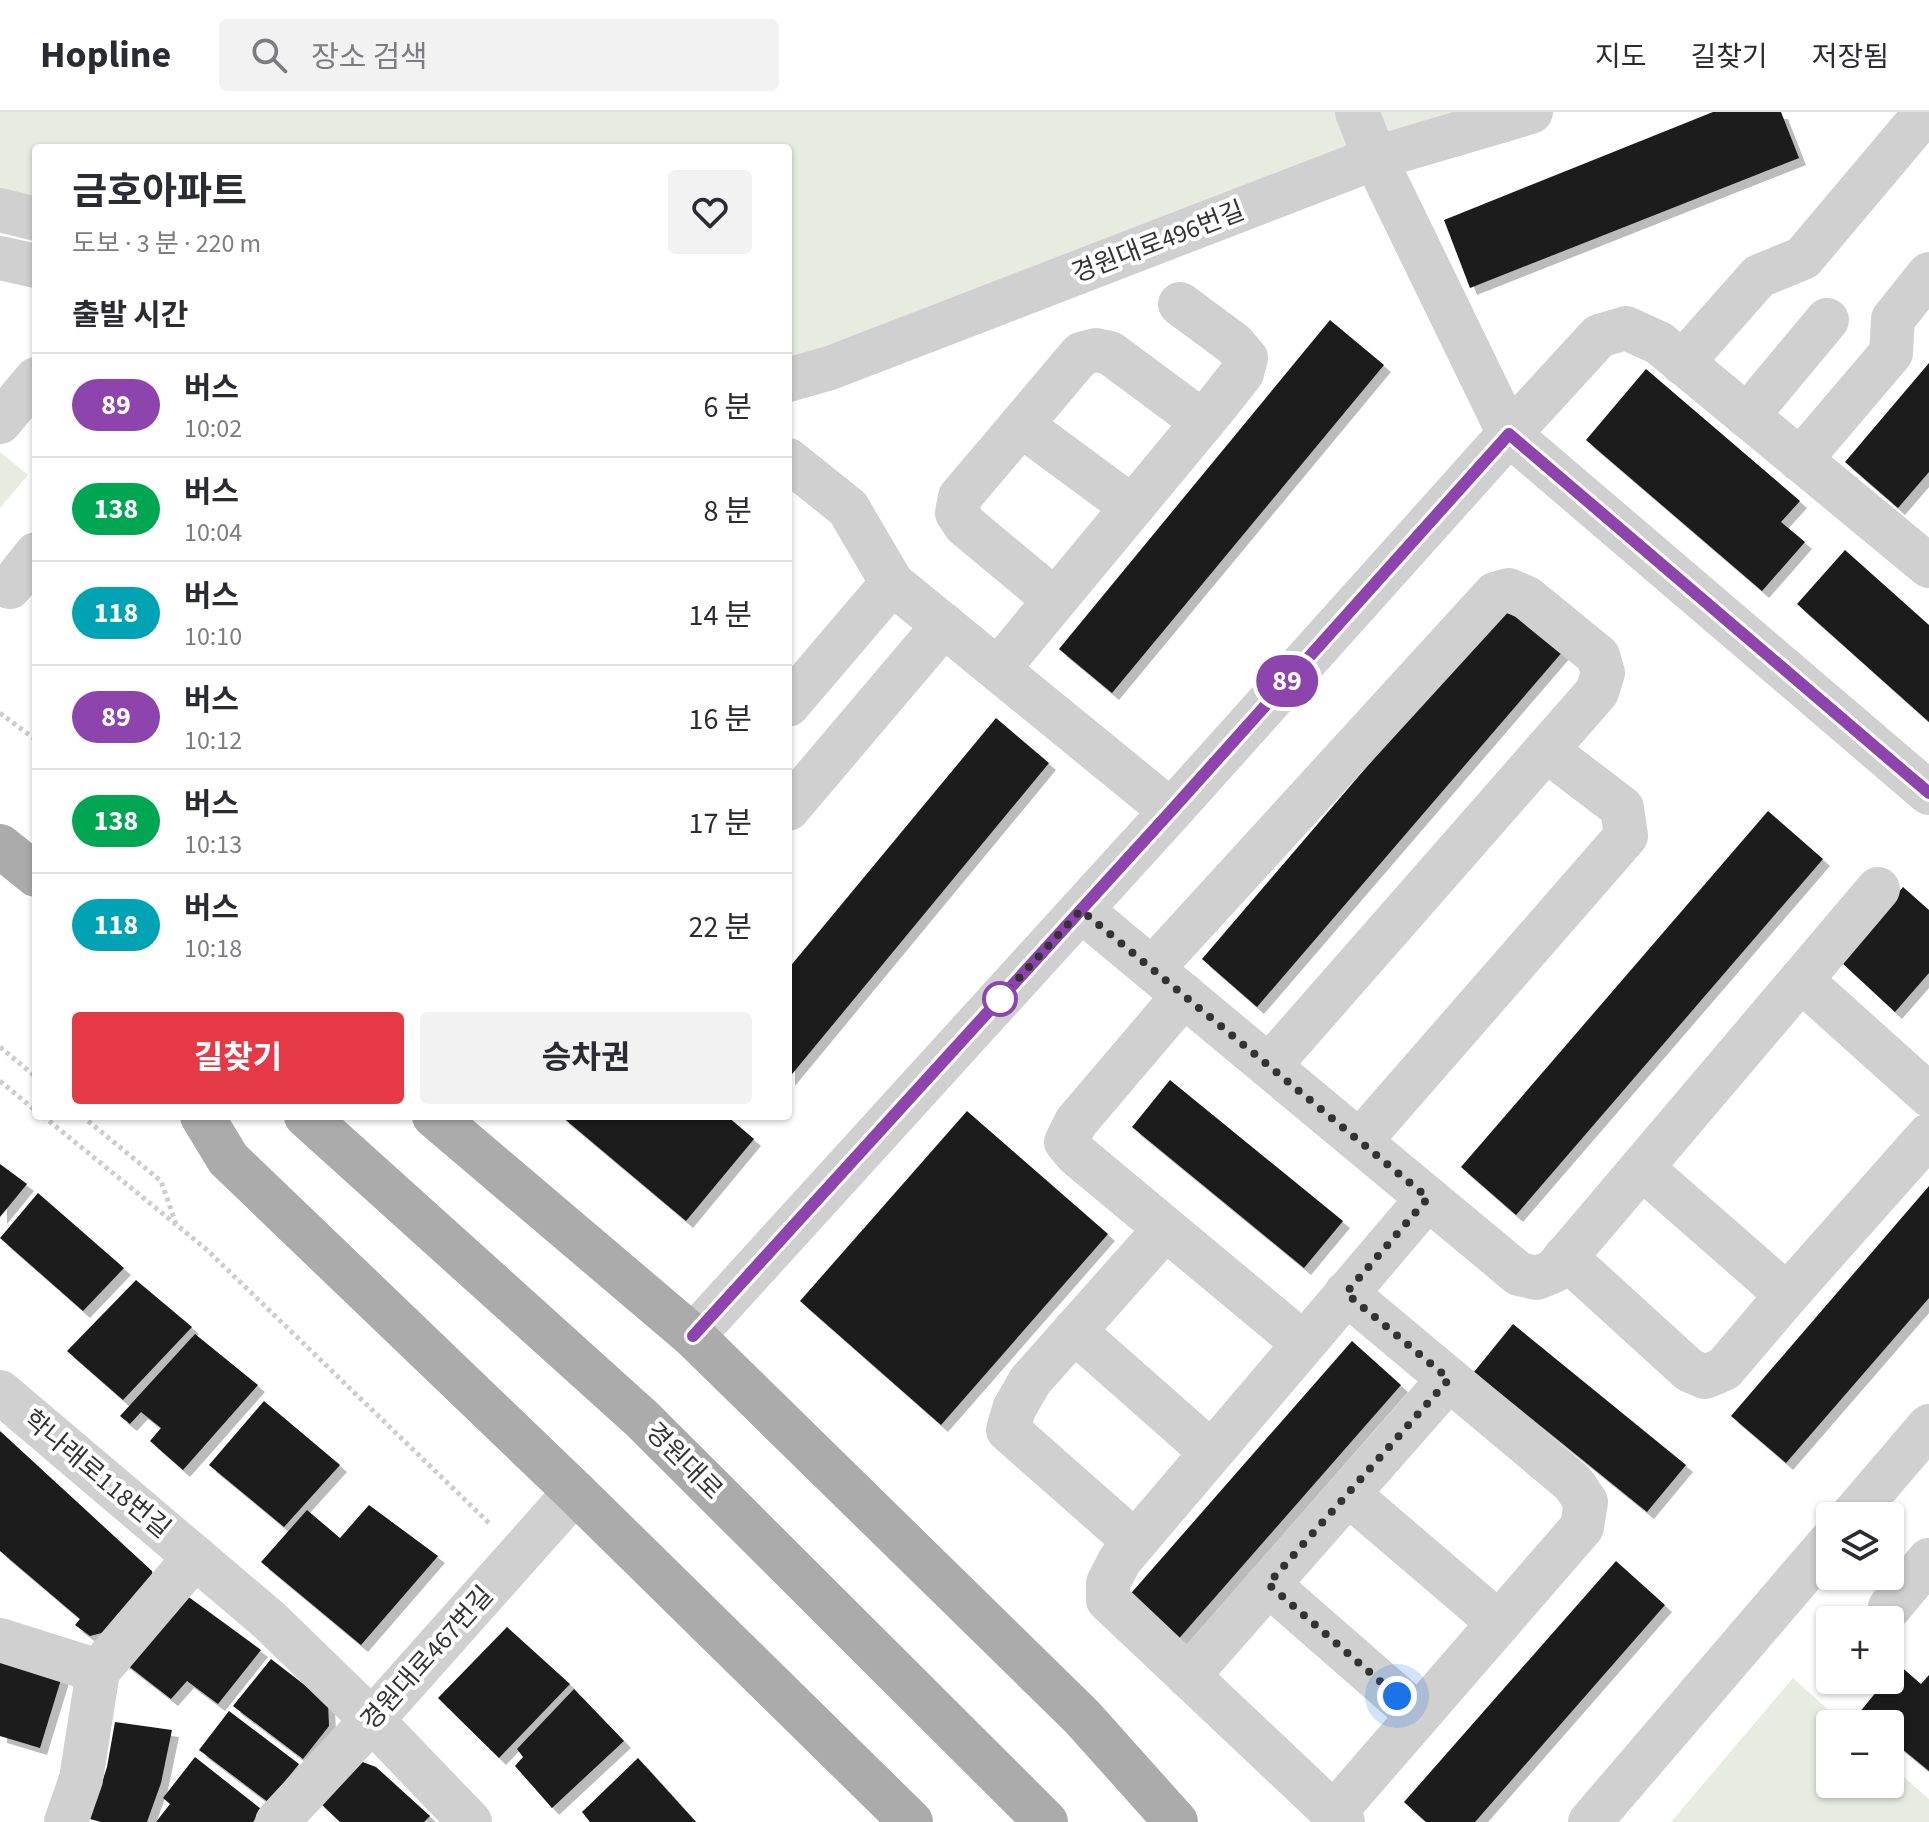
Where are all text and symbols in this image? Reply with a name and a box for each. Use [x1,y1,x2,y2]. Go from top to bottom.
search box [219,19,779,91]
text: Hopline [40,28,171,82]
icon: search [247,33,291,77]
text: 장소 검색 [311,36,428,79]
text: 지도 [1595,37,1646,77]
text: 길찾기 [1690,37,1768,77]
text: 저장됨 [1812,37,1889,77]
text: 금호아파트 [72,165,247,219]
button: heart [668,170,752,254]
street label: 경원대로496번길 [1066,192,1250,292]
text: 도보 · 3 분 · 220 m [72,225,261,262]
text: 출발 시간 [72,294,188,337]
text: 버스 [184,367,239,410]
text: 89 [101,385,131,425]
text: 6 분 [703,386,752,429]
text: 10:02 [184,410,242,447]
text: 버스 [184,471,239,514]
text: 138 [94,489,138,529]
text: 8 분 [703,490,752,533]
text: 10:04 [184,514,242,551]
text: 버스 [184,575,239,618]
text: 118 [94,593,138,633]
text: 14 분 [689,594,752,637]
text: 10:10 [184,618,242,655]
line badge: 89 [1251,655,1323,707]
text: 89 [1272,661,1302,701]
text: 버스 [184,679,239,722]
text: 89 [101,697,131,737]
text: 16 분 [689,698,752,741]
text: 10:12 [184,722,242,759]
text: 버스 [184,783,239,826]
text: 138 [94,801,138,841]
text: 17 분 [689,802,752,845]
text: 10:13 [184,826,242,863]
text: 버스 [184,887,239,930]
text: 118 [94,905,138,945]
text: 22 분 [689,906,752,949]
text: 10:18 [184,930,242,967]
unlabelled marker [983,982,1017,1016]
button: 길찾기 [72,1012,404,1104]
button: 승차권 [420,1012,752,1104]
street label: 학나래로118번길 [15,1401,179,1547]
street label: 경원대로 [637,1414,731,1508]
map controls [1816,1502,1904,1798]
button: layers [1816,1502,1904,1590]
street label: 경원대로467번길 [352,1578,502,1738]
button: + [1816,1606,1904,1694]
your location [1377,1676,1417,1716]
button: − [1816,1710,1904,1798]

